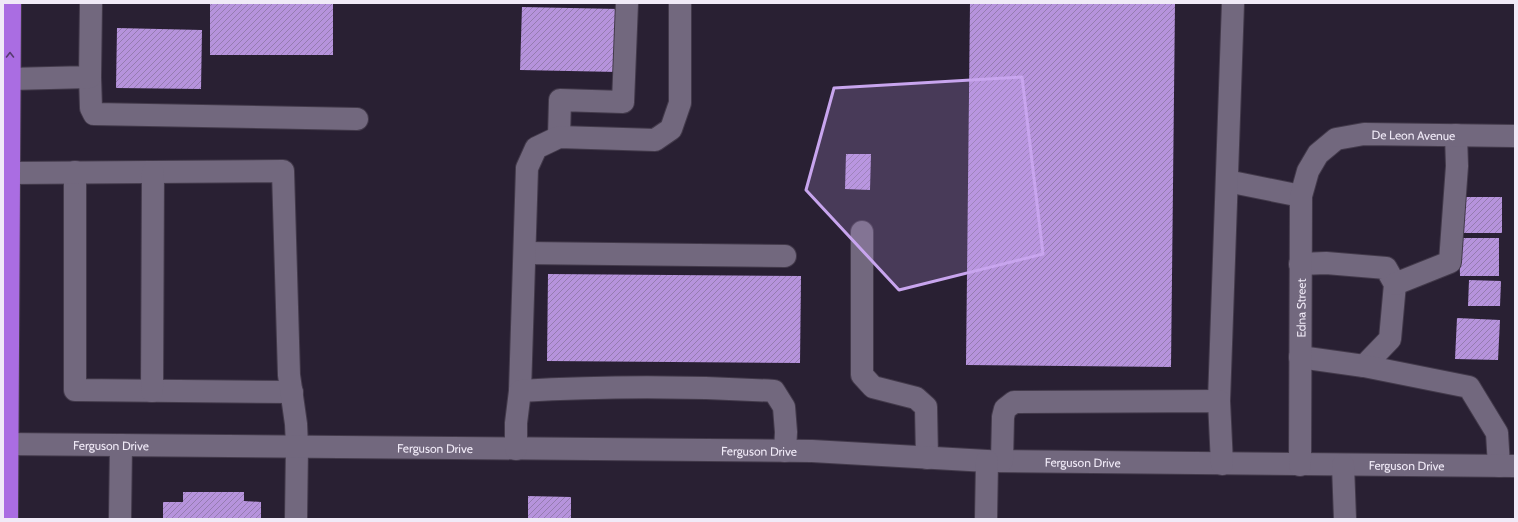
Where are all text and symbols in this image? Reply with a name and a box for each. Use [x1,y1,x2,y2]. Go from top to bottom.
one-way arrow [6,52,14,58]
street label: De Leon Avenue [1371,127,1455,143]
street label: Edna Street [1293,278,1308,338]
street label: Ferguson Drive [73,437,149,453]
street label: Ferguson Drive [397,440,473,456]
street label: Ferguson Drive [721,443,797,458]
street label: Ferguson Drive [1045,454,1121,470]
street label: Ferguson Drive [1369,457,1445,473]

